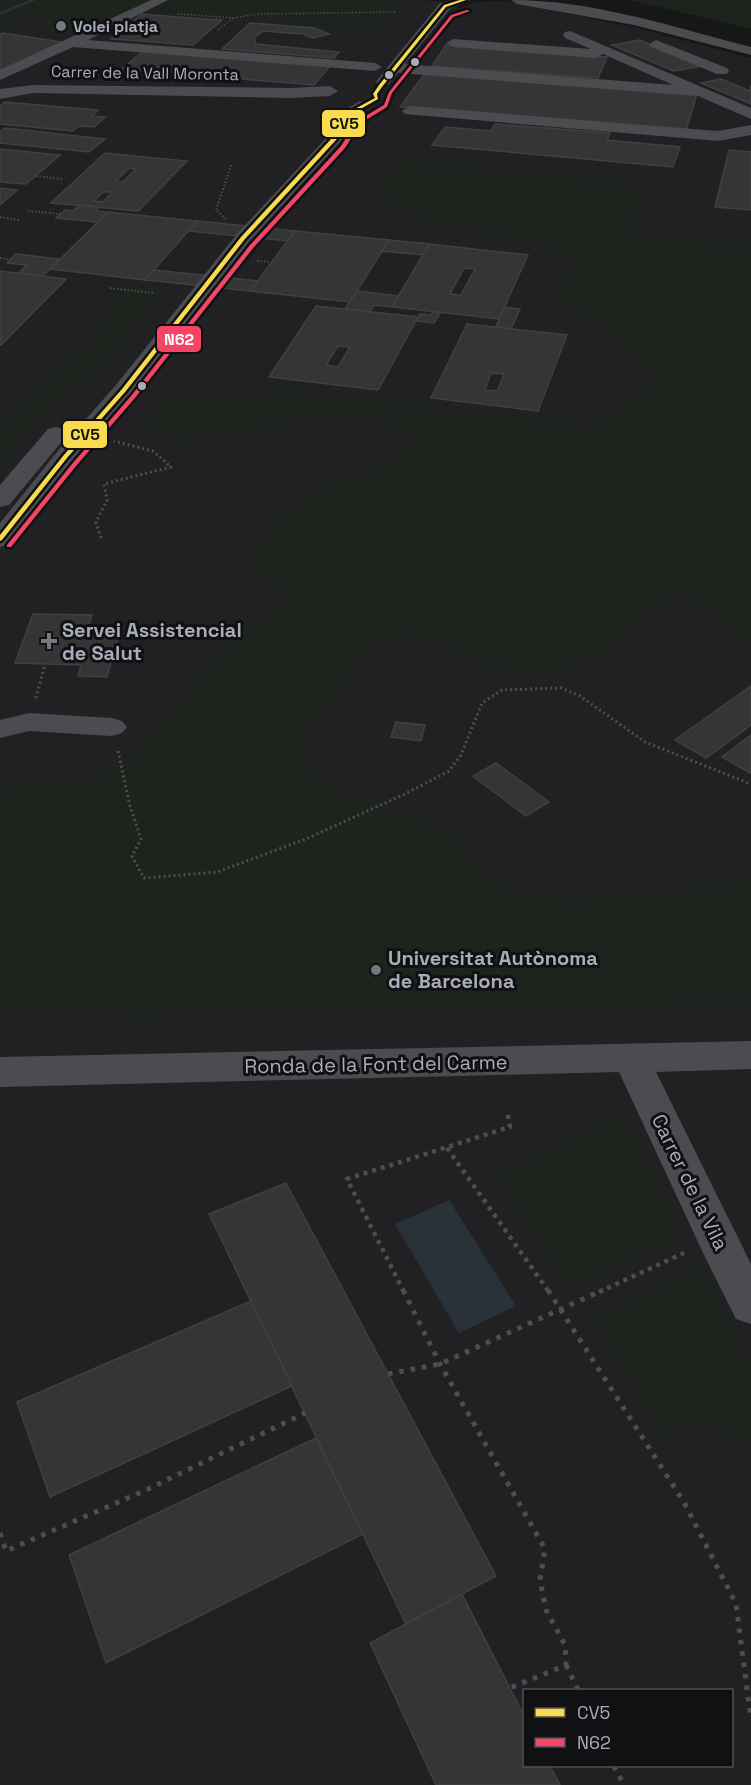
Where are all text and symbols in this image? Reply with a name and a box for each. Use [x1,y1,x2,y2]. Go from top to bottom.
place label: Volei platja [73,16,158,37]
marker: Volei platja [54,19,68,33]
unlabelled marker [409,56,421,68]
street label: Carrer de la Vall Moronta [51,61,239,85]
unlabelled marker [383,69,395,81]
line badge: CV5 [321,109,366,138]
text: CV5 [329,113,359,134]
line badge: N62 [156,325,202,353]
text: N62 [164,329,194,350]
unlabelled marker [136,380,148,392]
line badge: CV5 [62,420,108,449]
text: CV5 [70,424,100,445]
place label: Servei Assistencial de Salut [62,617,242,666]
marker: Servei Assistencial de Salut [40,632,58,650]
place label: Universitat Autònoma de Barcelona [388,945,598,994]
marker: Universitat Autònoma de Barcelona [369,963,383,977]
street label: Ronda de la Font del Carme [244,1049,508,1079]
street label: Carrer de la Vila [646,1110,734,1254]
legend [523,1689,733,1767]
text: CV5 [577,1701,610,1724]
text: N62 [577,1731,611,1754]

